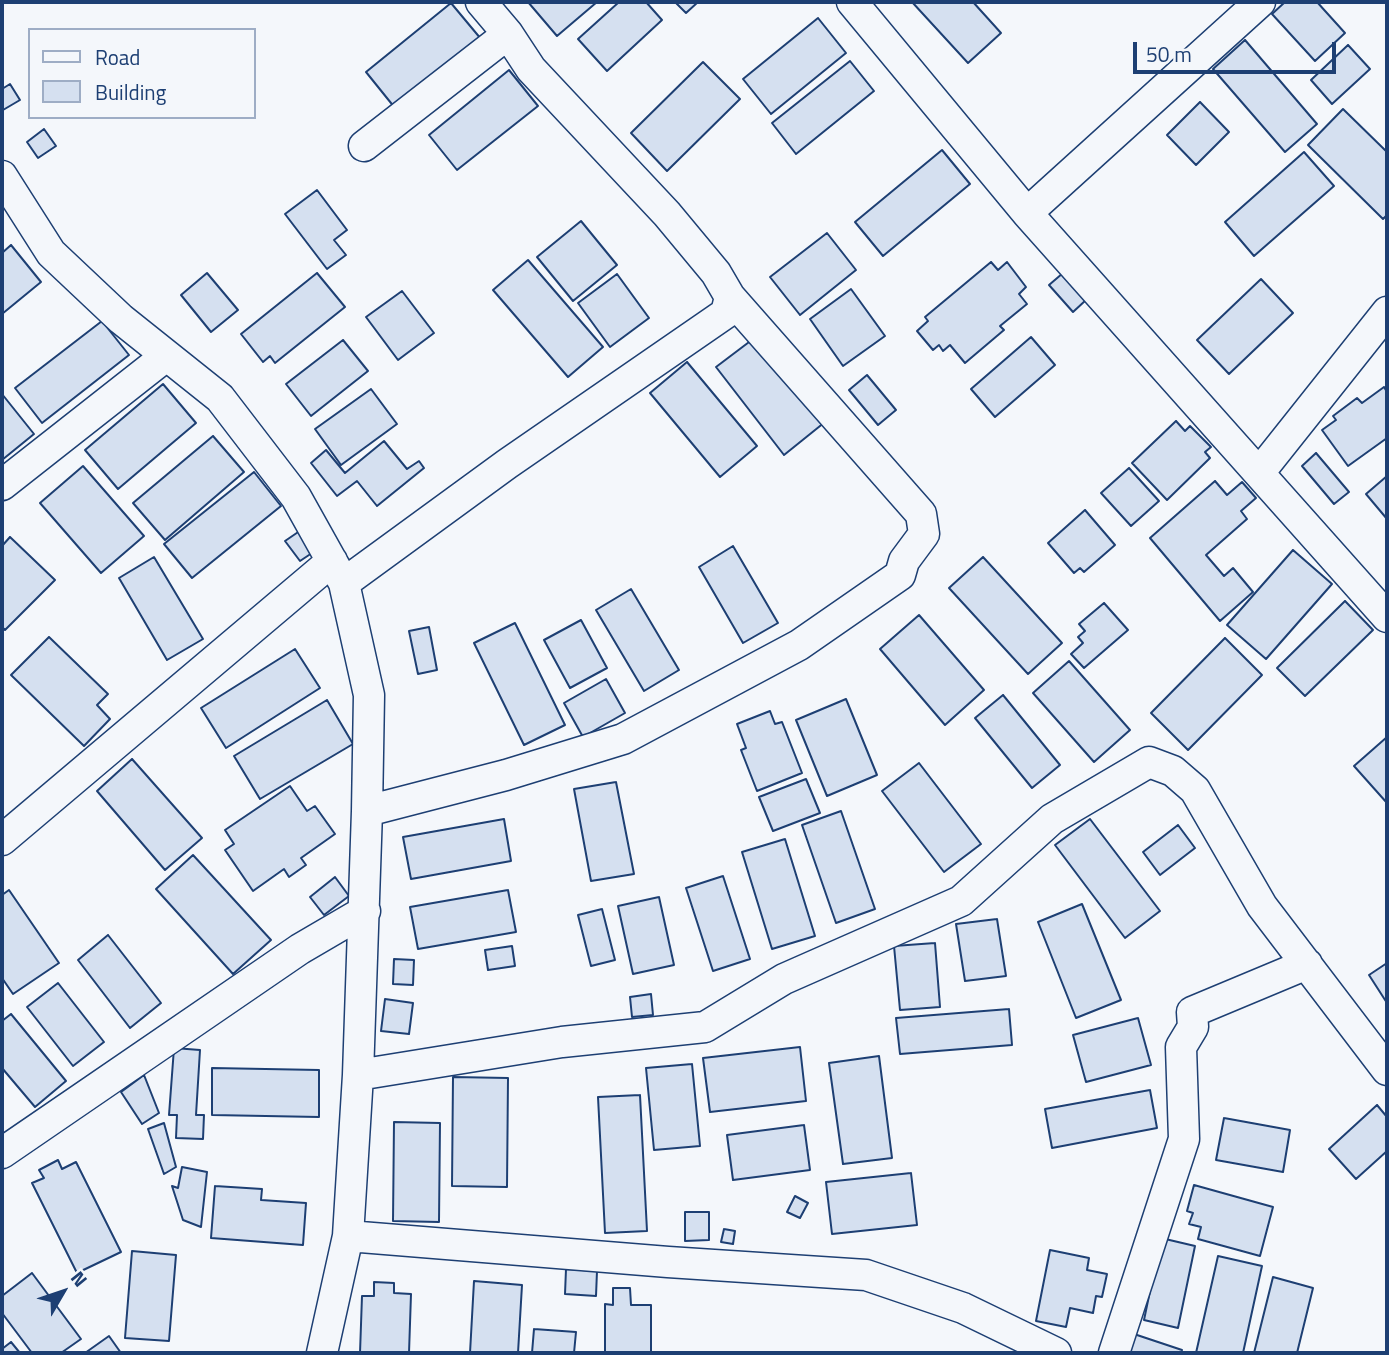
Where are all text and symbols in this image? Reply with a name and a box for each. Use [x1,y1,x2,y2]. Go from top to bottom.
legend [28,28,256,119]
scale bar [1137,28,1340,72]
text: 50 m [1146,38,1192,70]
text: Road [95,41,140,73]
text: Building [95,76,166,108]
north arrow [28,1257,98,1327]
text: N [64,1264,95,1293]

